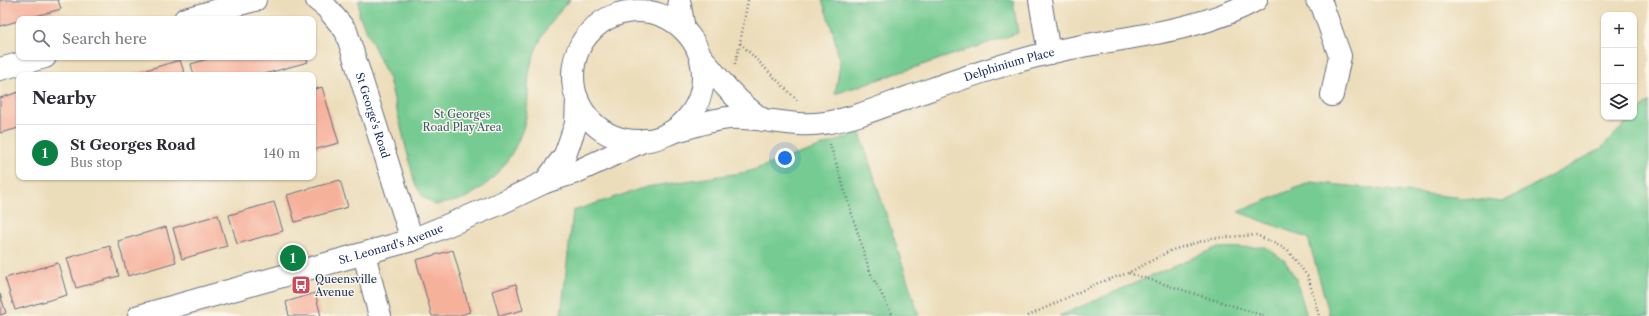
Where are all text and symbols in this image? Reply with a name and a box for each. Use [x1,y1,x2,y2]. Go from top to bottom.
map controls [1601,12,1637,120]
button: + [1601,12,1637,48]
search box [16,16,316,60]
icon: search [30,27,52,49]
text: Search here [62,29,147,48]
street label: Delphinium Place [962,45,1056,84]
button: − [1601,48,1637,84]
street label: St George's Road [353,71,393,160]
button: layers [1601,84,1637,120]
text: Nearby [32,88,96,108]
park label: St Georges Road Play Area [422,107,502,134]
text: St Georges Road [70,135,196,154]
text: 1 [42,145,48,161]
text: 140 m [263,145,300,161]
your location [775,148,795,168]
text: Bus stop [70,154,122,170]
street label: St. Leonard's Avenue [337,221,445,267]
pin: 1 [280,243,306,273]
place label: Queensville Avenue [314,272,377,299]
bus stop icon: Queensville Avenue [290,274,312,296]

